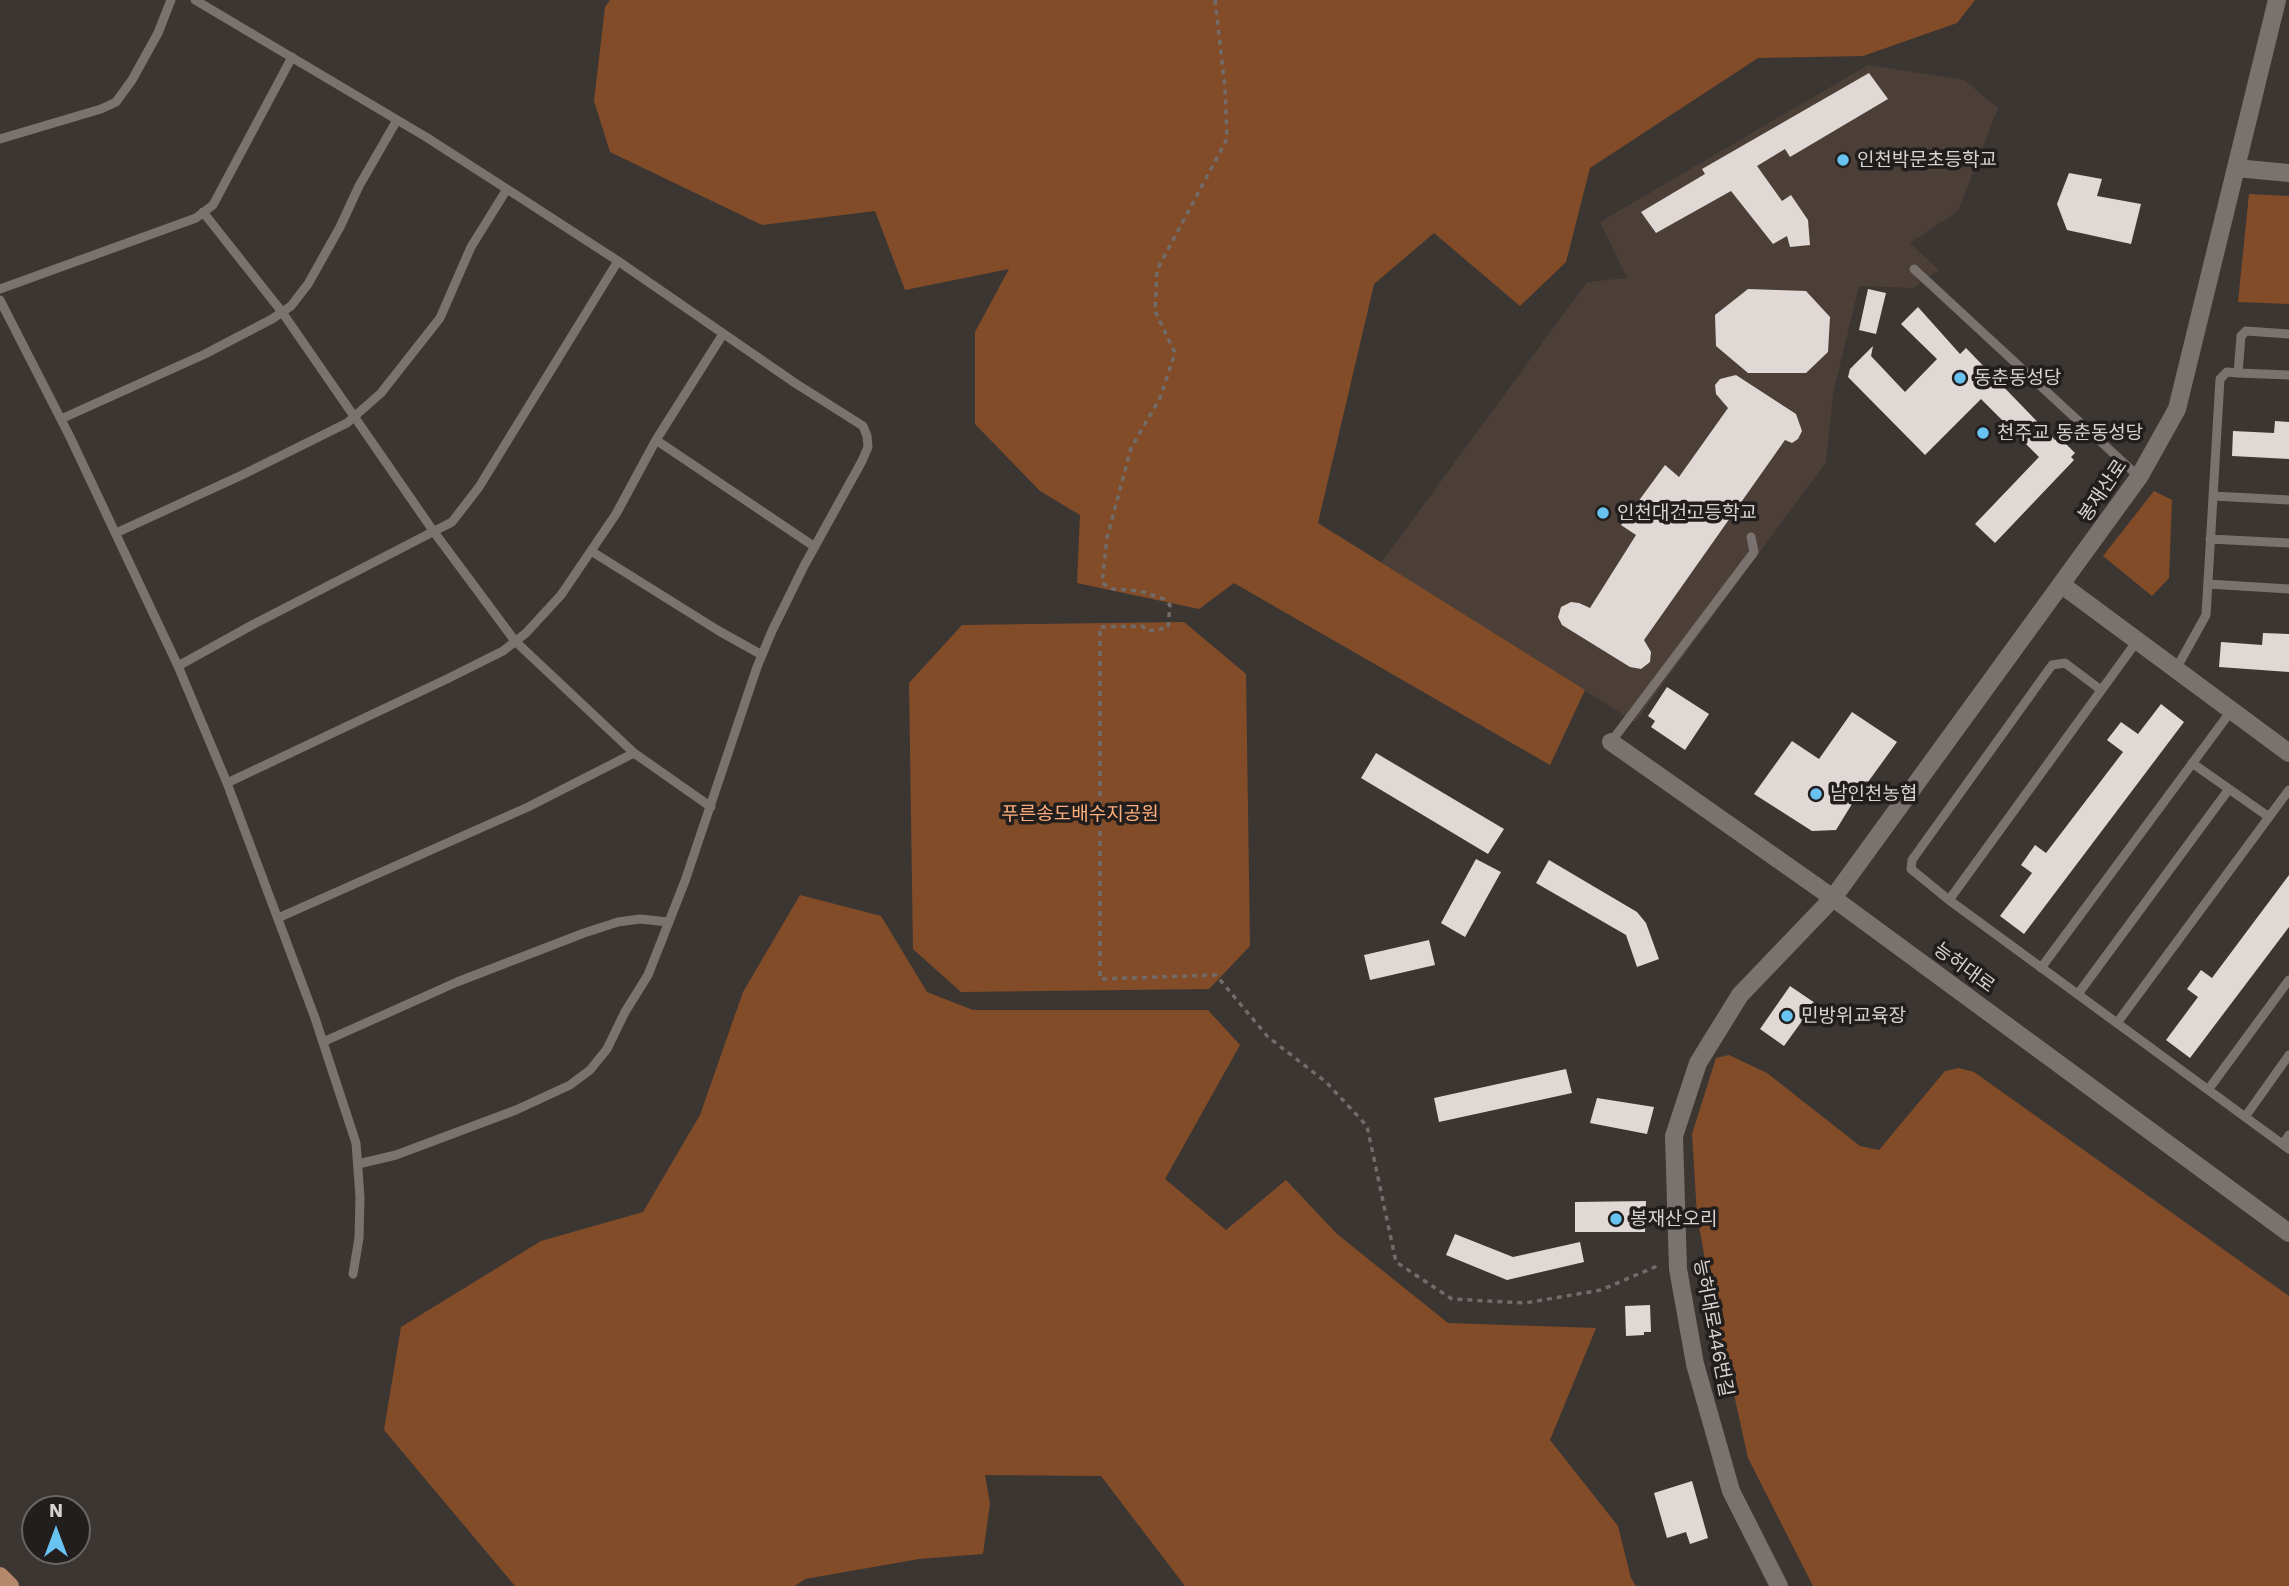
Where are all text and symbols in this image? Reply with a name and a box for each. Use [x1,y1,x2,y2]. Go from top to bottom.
place label: 인천박문초등학교 [1857,149,1997,171]
marker: 인천박문초등학교 [1835,152,1851,168]
place label: 동춘동성당 [1974,367,2061,389]
marker: 동춘동성당 [1952,370,1968,386]
place label: 천주교 동춘동성당 [1997,422,2143,444]
marker: 천주교 동춘동성당 [1975,425,1991,441]
street label: 봉재산로 [2074,456,2132,526]
place label: 인천대건고등학교 [1617,502,1757,524]
marker: 인천대건고등학교 [1595,505,1611,521]
place label: 남인천농협 [1830,783,1917,805]
marker: 남인천농협 [1808,786,1824,802]
park label: 푸른송도배수지공원 [1001,803,1159,825]
street label: 능허대로 [1929,938,1999,998]
place label: 민방위교육장 [1801,1005,1906,1027]
marker: 민방위교육장 [1779,1008,1795,1024]
place label: 봉재산오리 [1630,1208,1717,1230]
marker: 봉재산오리 [1608,1211,1624,1227]
street label: 능허대로446번길 [1688,1257,1738,1399]
north arrow [21,1495,91,1565]
text: N [49,1499,63,1522]

